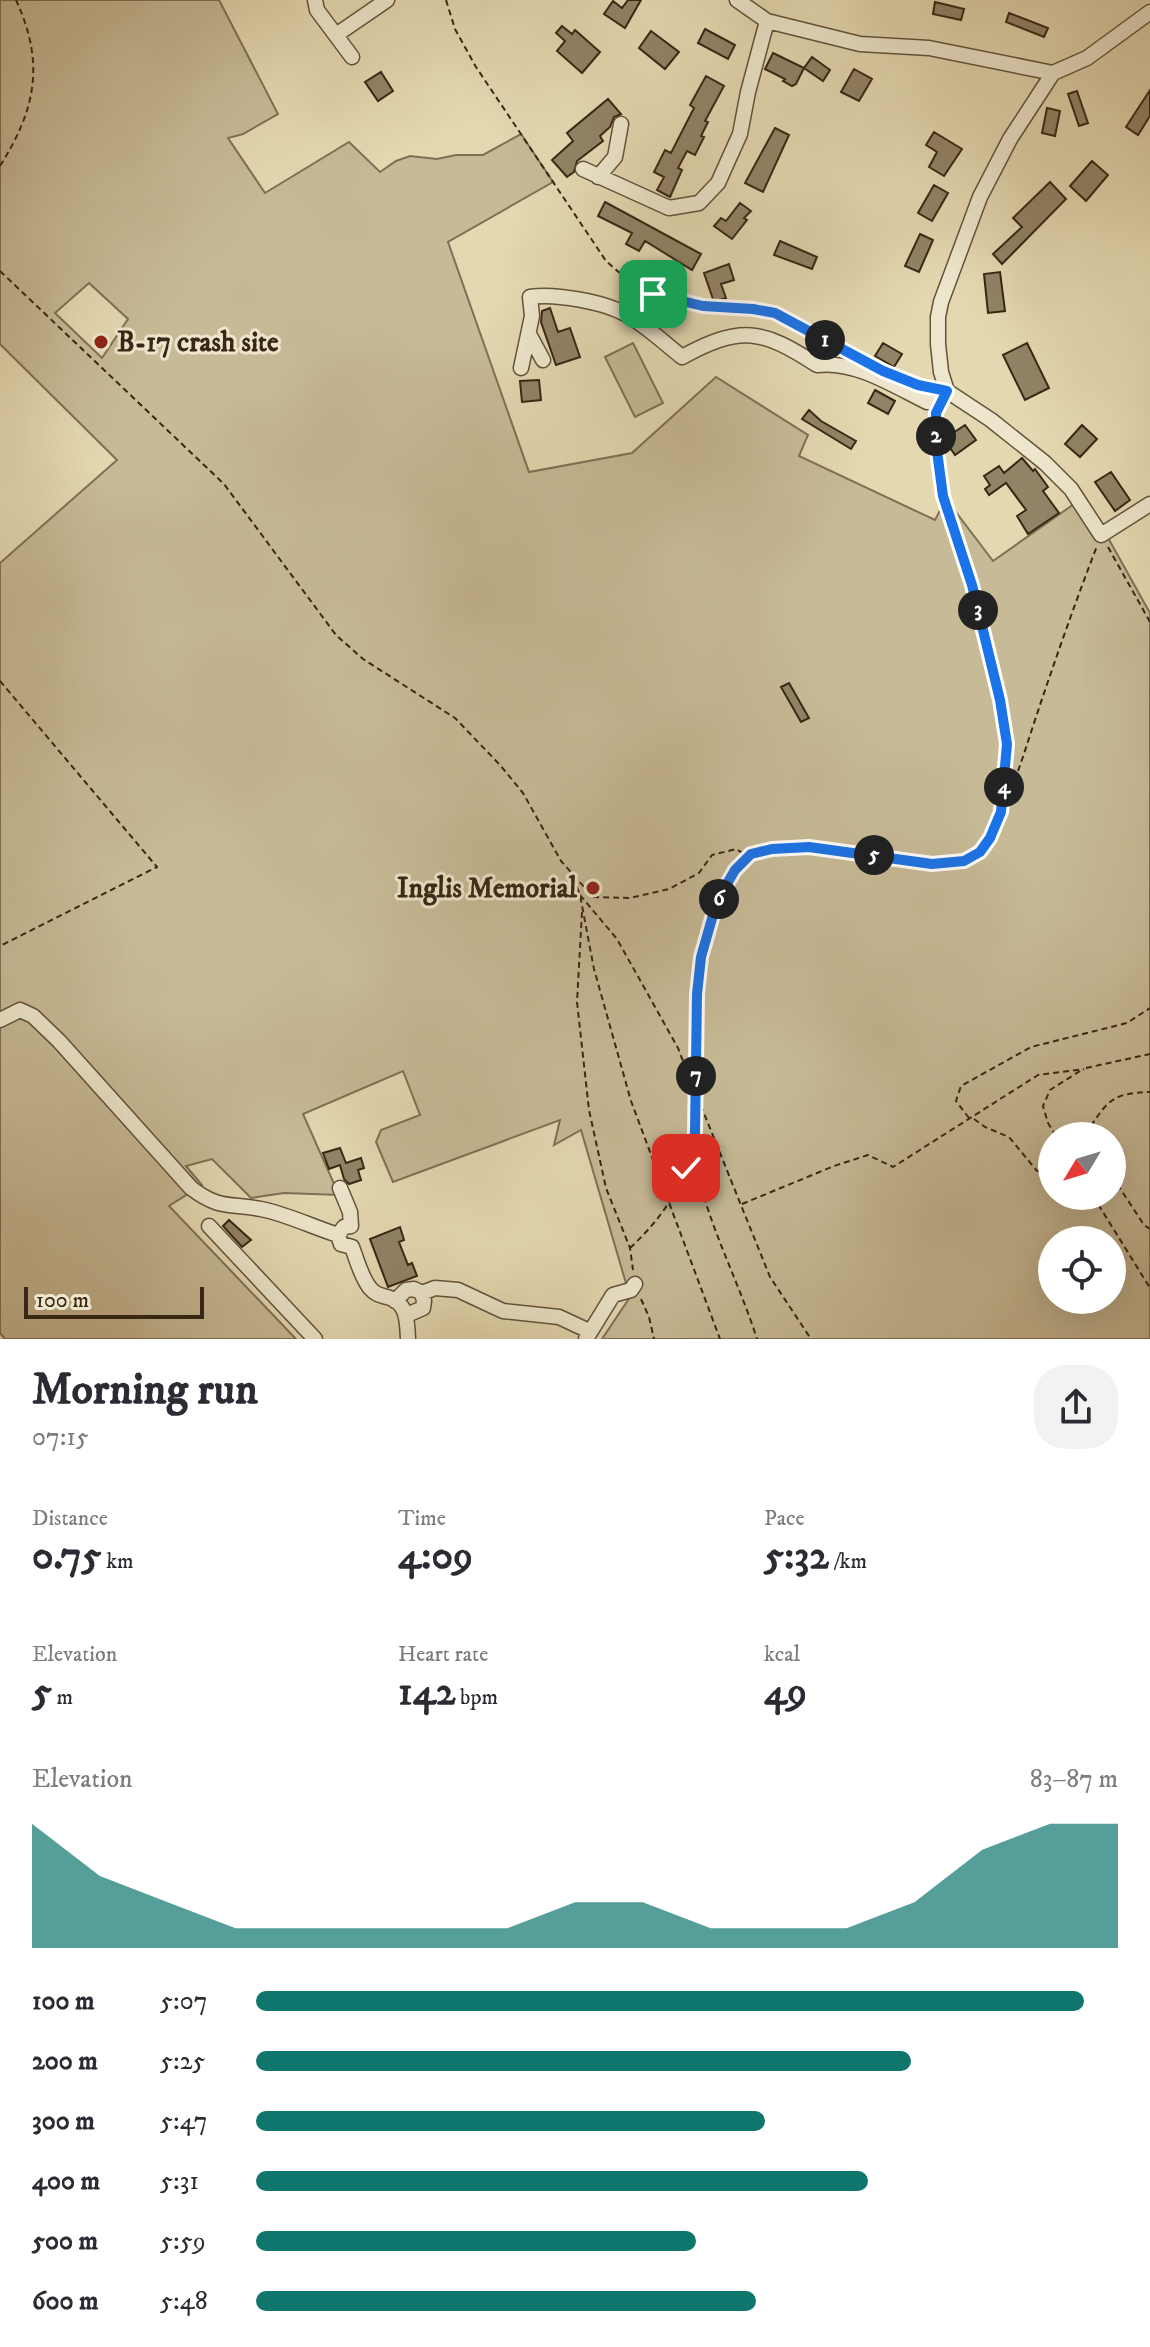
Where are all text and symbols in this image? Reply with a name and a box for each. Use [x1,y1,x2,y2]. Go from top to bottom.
pin [619,260,687,328]
icon: arrive [631,272,675,316]
pin: 1 [805,320,845,360]
place label: B-17 crash site [117,325,279,360]
text: 1 [821,326,829,353]
marker: B-17 crash site [92,333,110,351]
pin: 2 [916,416,956,456]
text: 2 [931,422,941,449]
pin: 3 [958,590,998,630]
text: 3 [974,596,982,623]
pin: 4 [984,767,1024,807]
text: 4 [998,773,1010,800]
pin: 5 [854,835,894,875]
text: 5 [869,841,879,868]
place label: Inglis Memorial [397,871,578,906]
marker: Inglis Memorial [584,879,602,897]
pin: 6 [699,879,739,919]
text: 6 [713,885,725,912]
pin: 7 [676,1056,716,1096]
text: 7 [690,1062,702,1089]
north arrow [1038,1122,1126,1210]
map controls [1038,1122,1126,1314]
pin [652,1134,720,1202]
icon: check [664,1146,708,1190]
button: locate [1038,1226,1126,1314]
scale bar [24,1283,204,1319]
text: 100 m [36,1287,89,1314]
text: Morning run [32,1363,258,1418]
button: share [1034,1365,1118,1449]
text: 07:15 [32,1421,89,1454]
text: Distance [32,1505,108,1532]
text: Time [398,1505,446,1532]
text: Pace [764,1505,805,1532]
text: 0.75 [32,1532,101,1582]
text: 4:09 [398,1532,473,1582]
text: 5:32 [764,1532,829,1582]
text: km [101,1548,134,1575]
text: /km [829,1548,867,1575]
text: Elevation [32,1641,117,1668]
text: Heart rate [398,1641,488,1668]
text: kcal [764,1641,800,1668]
text: 5 [32,1668,52,1718]
text: 142 [398,1668,455,1718]
text: 49 [764,1668,807,1718]
text: m [52,1684,73,1711]
text: bpm [455,1684,498,1711]
text: Elevation [32,1763,133,1796]
text: 83–87 m [1030,1763,1118,1796]
text: 100 m [32,1985,95,2018]
text: 5:07 [160,1985,207,2018]
text: 200 m [32,2045,98,2078]
text: 5:25 [160,2045,205,2078]
text: 300 m [32,2105,95,2138]
text: 5:47 [160,2105,208,2138]
text: 400 m [32,2165,100,2198]
text: 5:31 [160,2165,199,2198]
text: 500 m [32,2225,98,2258]
text: 5:59 [160,2225,206,2258]
text: 600 m [32,2285,99,2318]
text: 5:48 [160,2285,208,2318]

